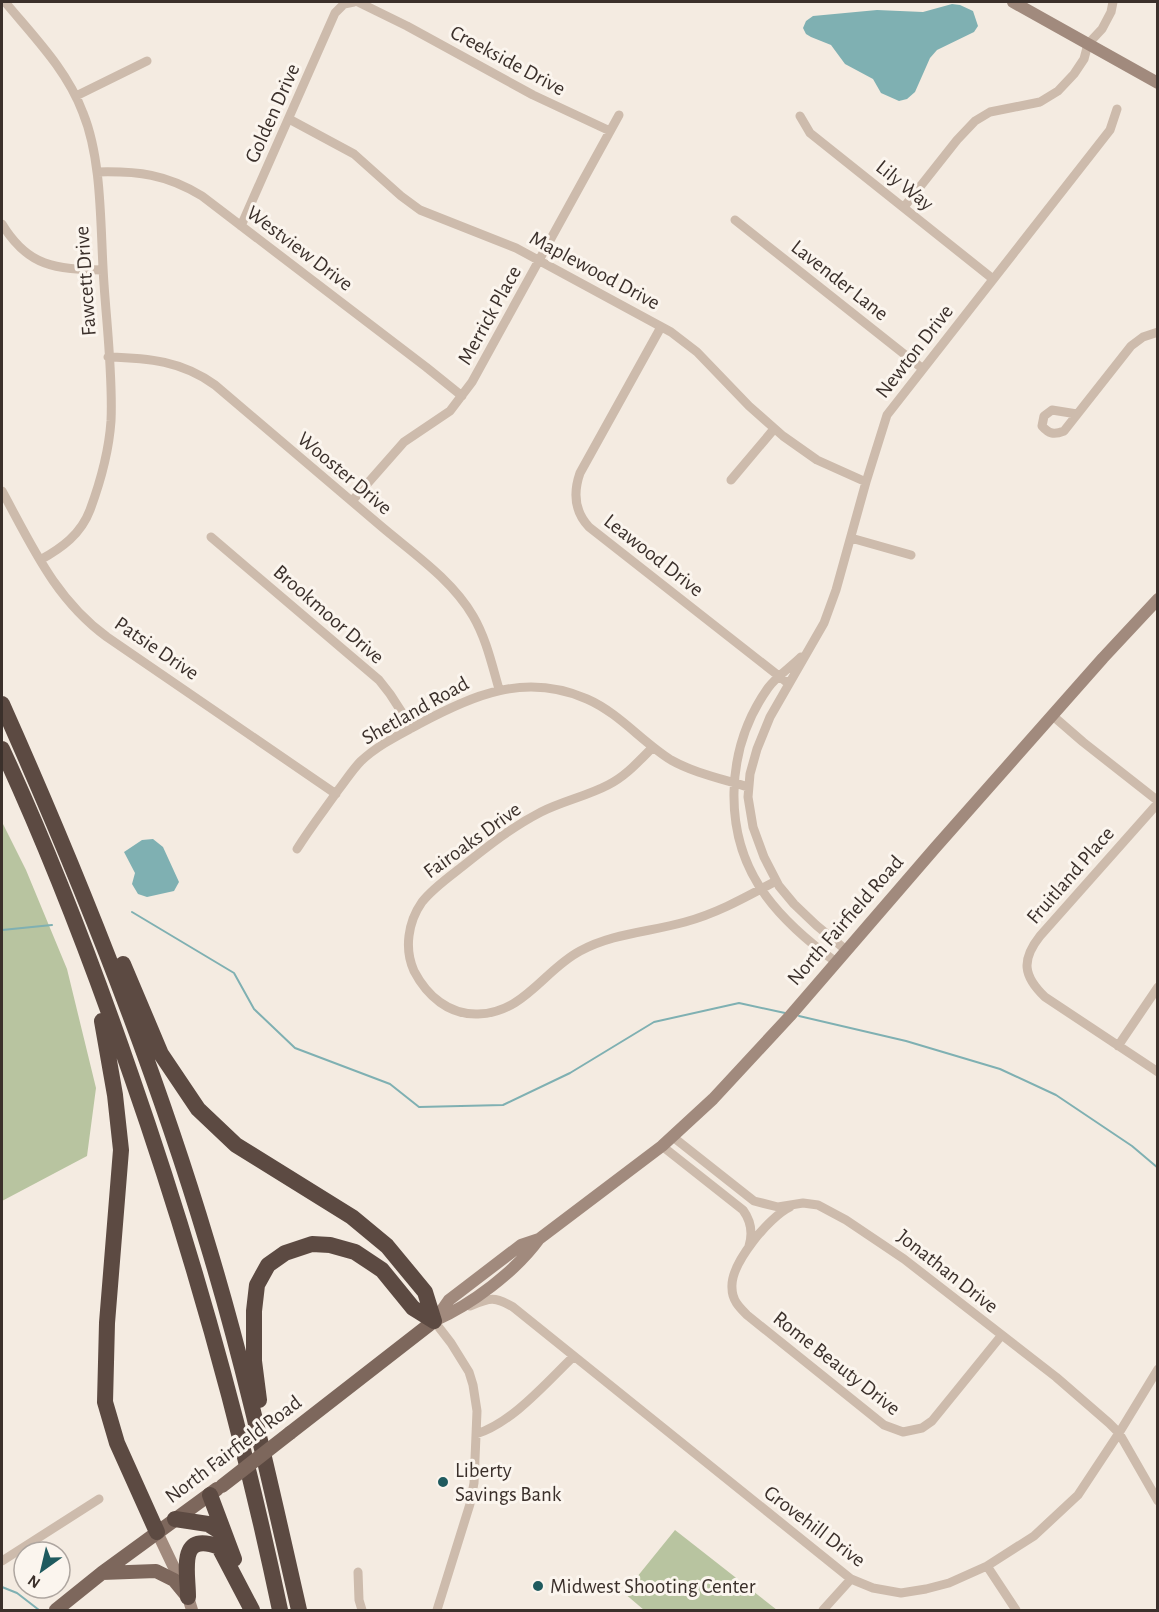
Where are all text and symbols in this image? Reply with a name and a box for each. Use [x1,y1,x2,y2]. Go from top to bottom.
street label: Creekside Drive [447,21,569,99]
street label: Golden Drive [241,60,304,166]
street label: Lily Way [872,156,938,215]
street label: Westview Drive [243,202,357,295]
street label: Fawcett Drive [71,225,100,337]
street label: Maplewood Drive [526,227,663,314]
street label: Lavender Lane [787,236,892,325]
street label: Merrick Place [454,262,525,368]
street label: Newton Drive [872,301,957,402]
street label: Wooster Drive [293,428,396,519]
street label: Leawood Drive [600,510,707,601]
street label: Brookmoor Drive [269,561,388,668]
street label: Patsie Drive [111,613,203,684]
street label: Shetland Road [358,672,472,748]
street label: Fairoaks Drive [420,798,525,883]
street label: Fruitland Place [1023,823,1118,928]
street label: North Fairfield Road [783,851,907,989]
street label: Jonathan Drive [893,1226,1002,1317]
street label: Rome Beauty Drive [769,1307,904,1419]
street label: North Fairfield Road [161,1391,305,1507]
place label: Liberty Savings Bank [455,1460,562,1505]
marker: Liberty Savings Bank [436,1475,450,1489]
street label: Grovehill Drive [760,1482,869,1571]
north arrow [12,1540,72,1600]
text: N [25,1572,43,1591]
place label: Midwest Shooting Center [550,1576,756,1597]
marker: Midwest Shooting Center [531,1579,545,1593]

